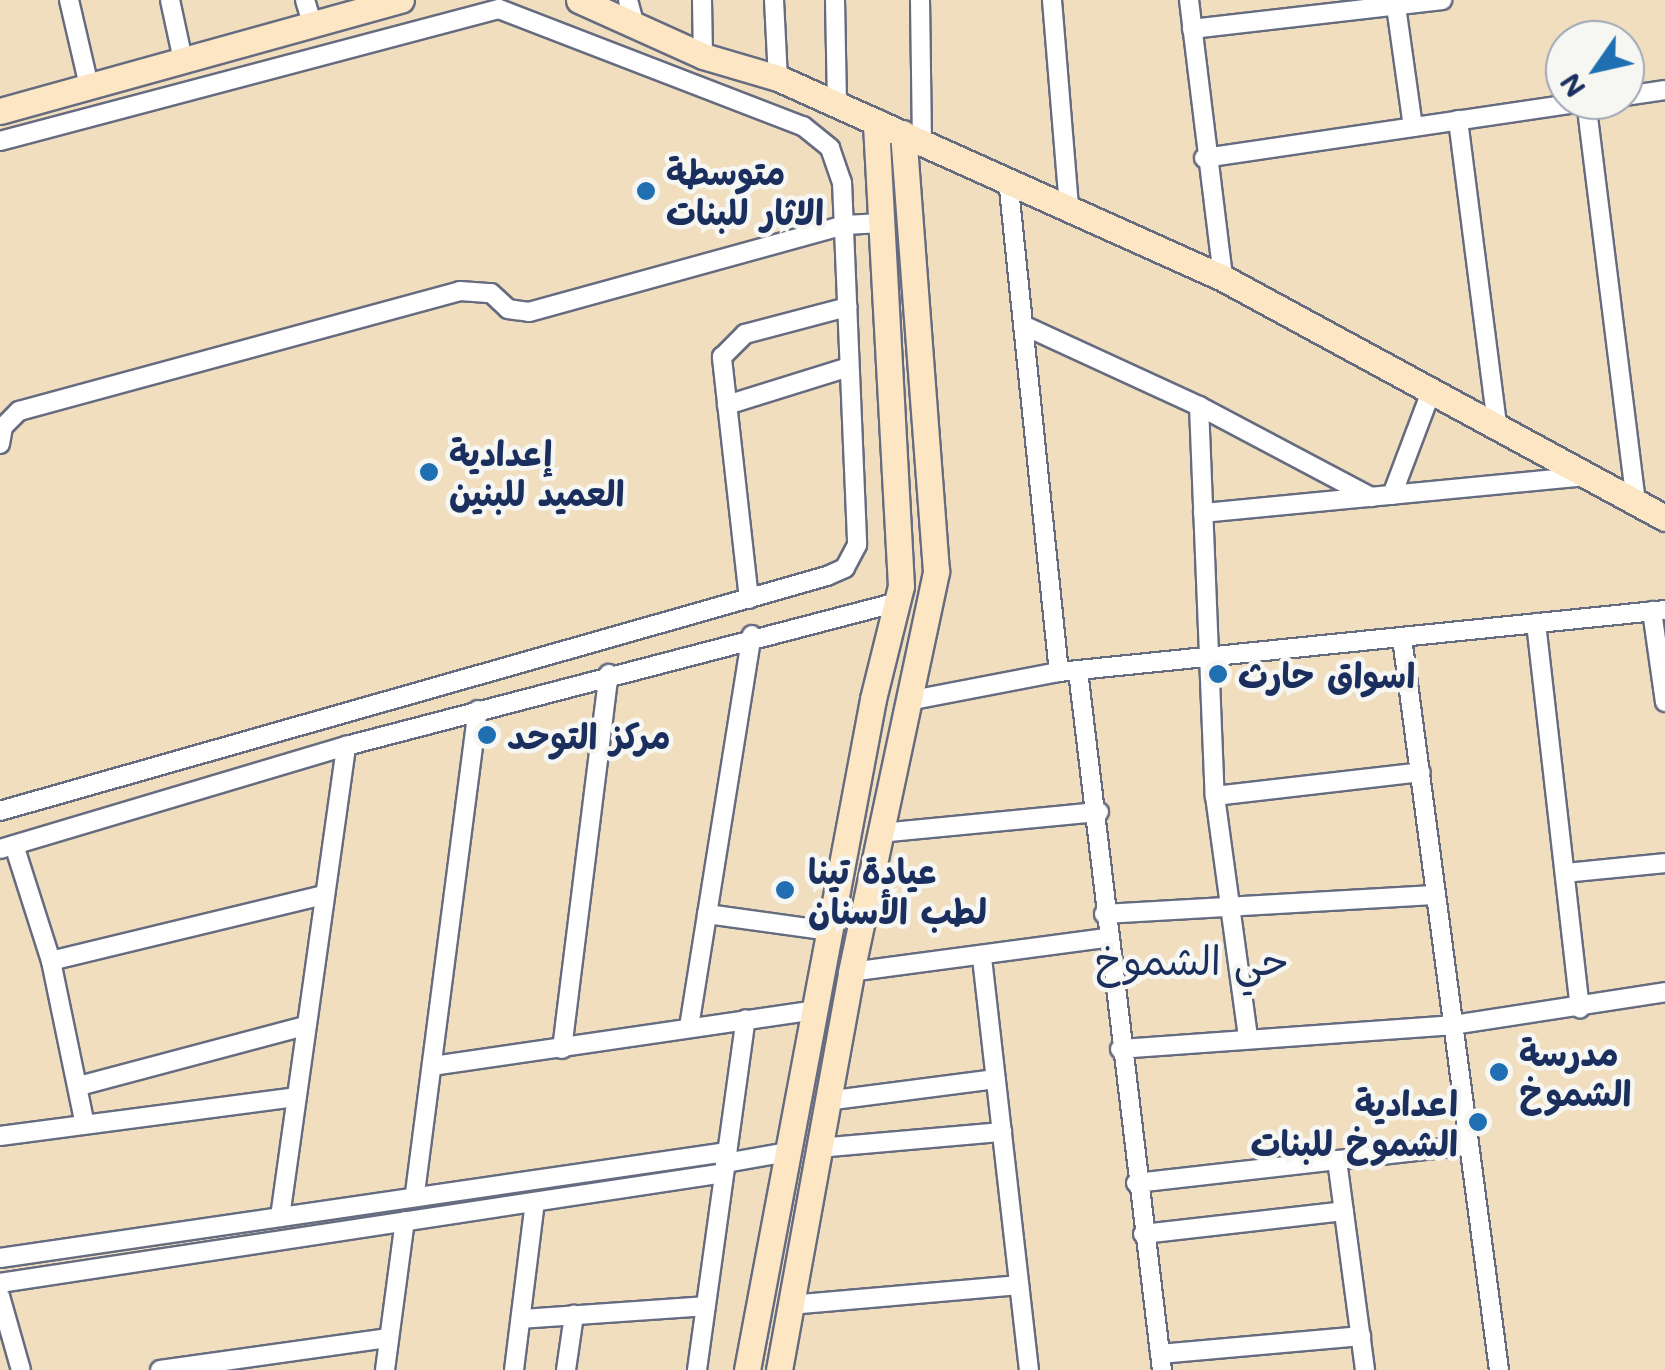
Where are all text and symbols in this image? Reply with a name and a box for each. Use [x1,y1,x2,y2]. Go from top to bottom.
north arrow [1545,20,1645,120]
text: N [1551,67,1593,105]
place label: متوسطة الاثار للبنات [666,150,824,232]
marker: متوسطة الاثار للبنات [635,180,657,202]
place label: إعدادية العميد للبنين [449,431,624,513]
marker: إعدادية العميد للبنين [418,461,440,483]
place label: اسواق حارث [1238,653,1415,695]
marker: اسواق حارث [1207,663,1229,685]
place label: مركز التوحد [507,714,670,756]
marker: مركز التوحد [476,724,498,746]
place label: عيادة تينا لطب الأسنان [808,849,987,931]
marker: عيادة تينا لطب الأسنان [772,877,798,903]
district label: حي الشموخ [1095,935,1289,983]
place label: مدرسة الشموخ [1519,1031,1632,1113]
marker: مدرسة الشموخ [1488,1061,1510,1083]
place label: اعدادية الشموخ للبنات [1250,1081,1458,1163]
marker: اعدادية الشموخ للبنات [1467,1111,1489,1133]

